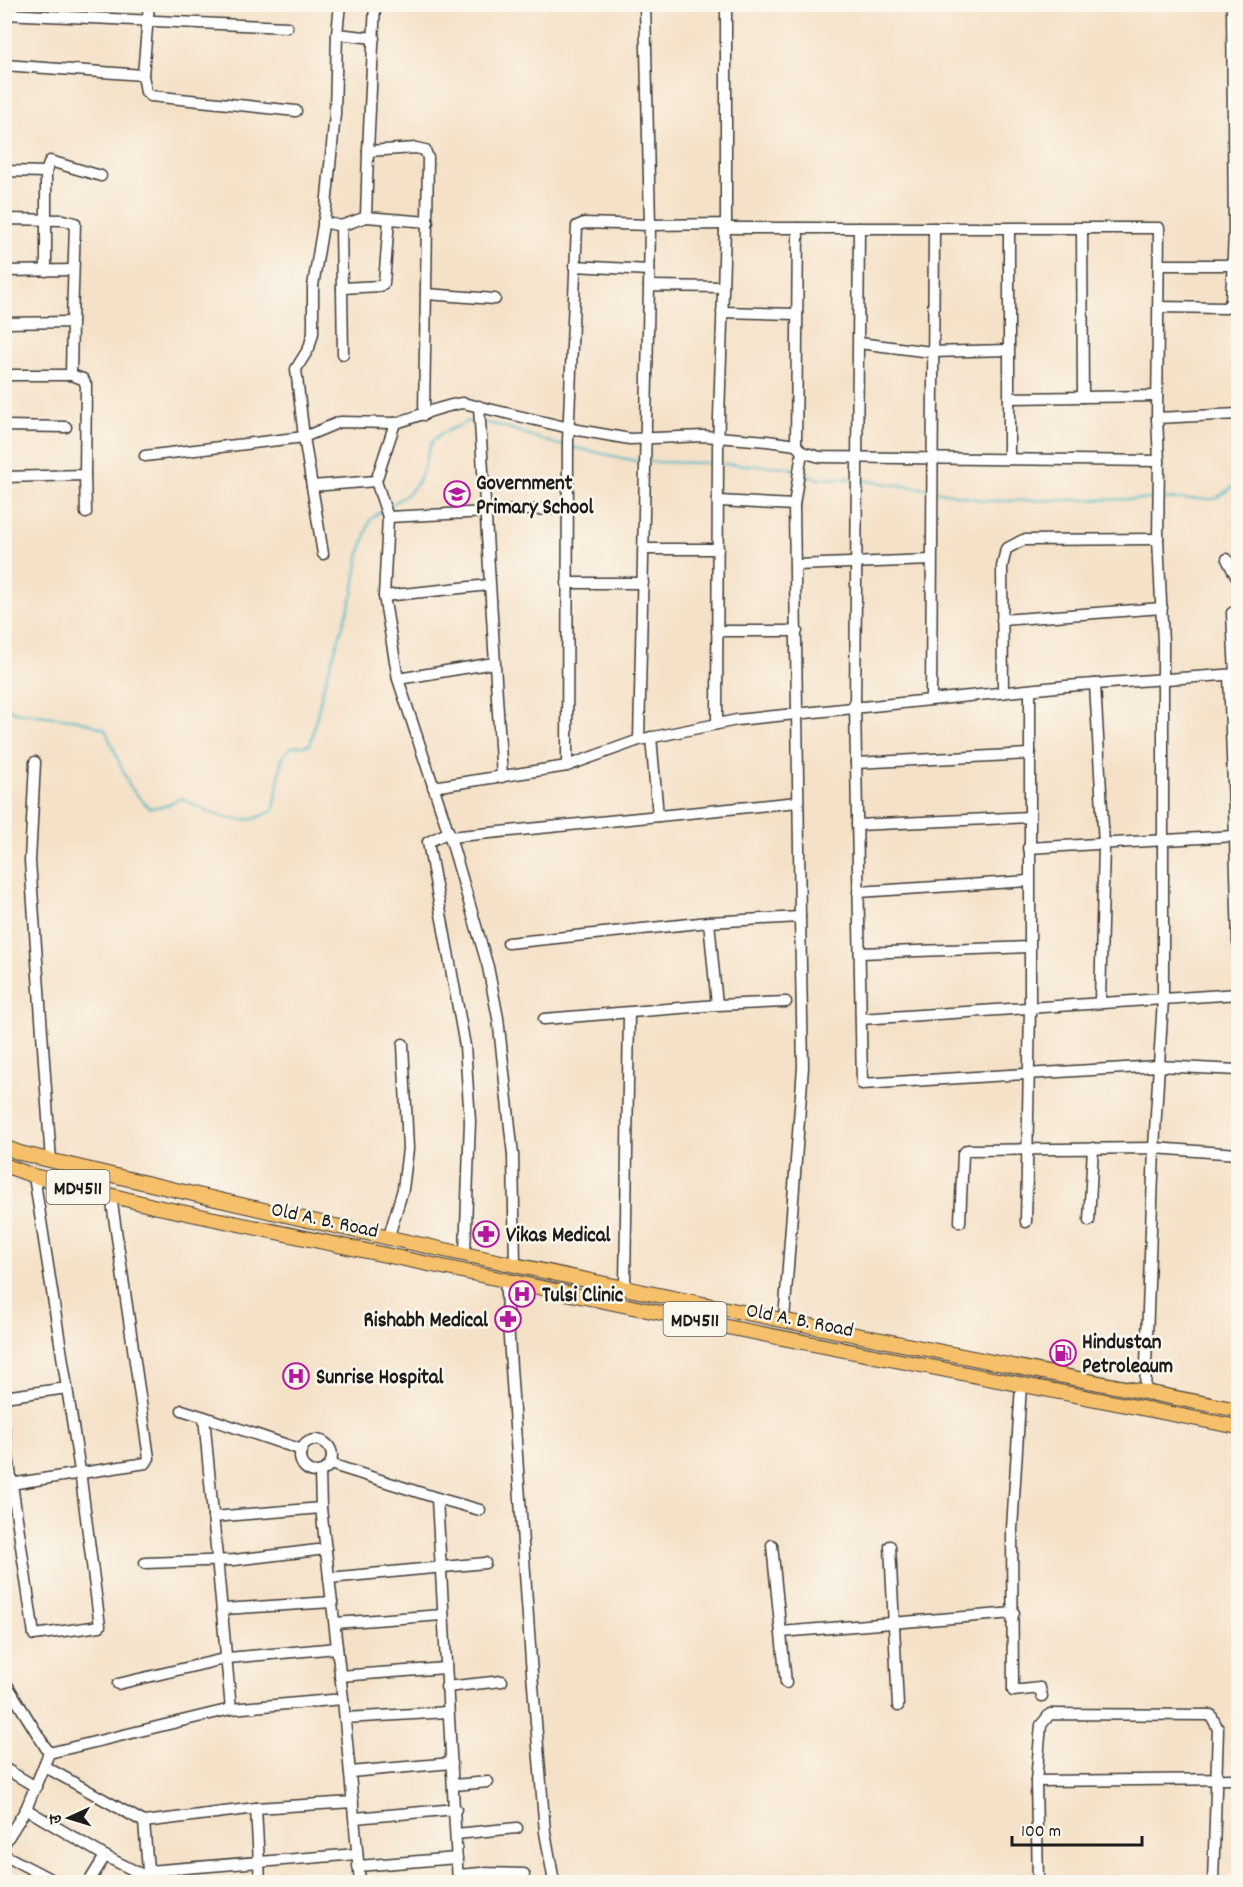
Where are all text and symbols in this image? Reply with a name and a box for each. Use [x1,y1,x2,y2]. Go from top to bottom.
place label: Government Primary School [476,470,595,524]
school or university icon: Government Primary School [442,479,472,509]
road number: MD4511 [46,1170,110,1204]
street label: Old A. B. Road [268,1196,381,1248]
pharmacy icon: Vikas Medical [471,1219,501,1249]
place label: Vikas Medical [506,1222,612,1252]
hospital icon: Tulsi Clinic [507,1279,537,1309]
place label: Tulsi Clinic [542,1282,624,1312]
street label: Old A. B. Road [743,1297,856,1347]
road number: MD4511 [664,1302,726,1336]
pharmacy icon: Rishabh Medical [493,1304,523,1334]
place label: Rishabh Medical [364,1307,489,1337]
place label: Hindustan Petroleaum [1082,1329,1173,1383]
fuel station icon: Hindustan Petroleaum [1048,1338,1078,1368]
hospital icon: Sunrise Hospital [281,1361,311,1391]
place label: Sunrise Hospital [316,1364,445,1394]
north arrow [39,1788,99,1848]
scale bar [1012,1809,1142,1847]
text: उ [45,1813,68,1825]
text: 100 m [1021,1820,1061,1845]

